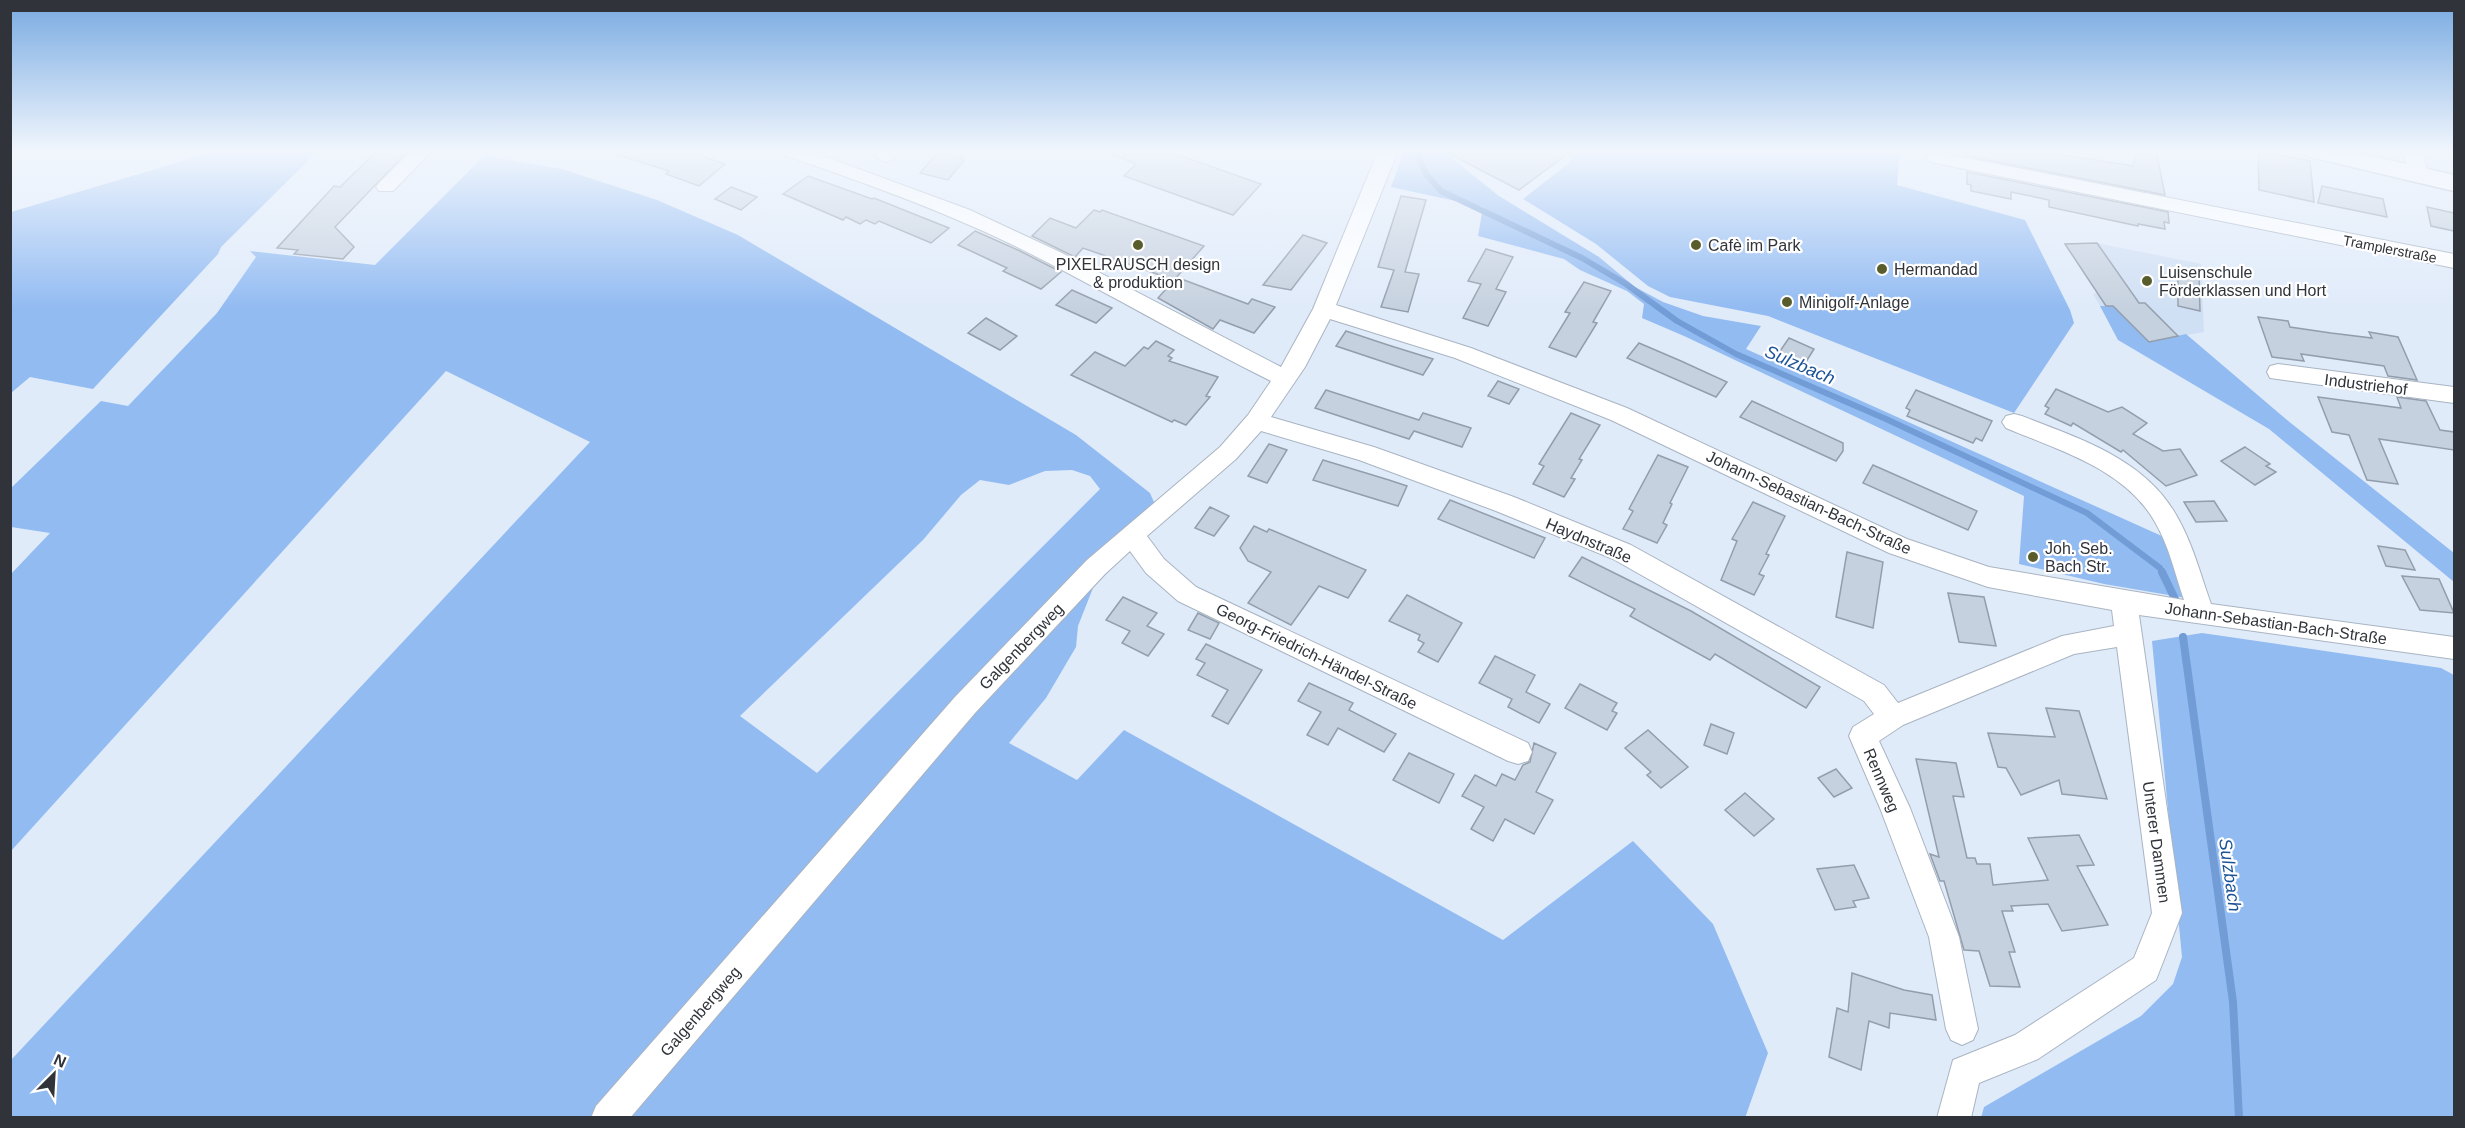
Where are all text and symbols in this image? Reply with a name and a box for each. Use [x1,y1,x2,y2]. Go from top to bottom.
street label: Tramplerstraße [2342,232,2438,266]
place label: Cafè im Park [1708,237,1801,254]
marker: PIXELRAUSCH design & produktion [1131,238,1145,252]
marker: Cafè im Park [1689,238,1703,252]
place label: PIXELRAUSCH design & produktion [1056,256,1220,291]
place label: Hermandad [1894,261,1978,278]
marker: Hermandad [1875,262,1889,276]
place label: Luisenschule Förderklassen und Hort [2159,264,2327,299]
marker: Luisenschule Förderklassen und Hort [2140,274,2154,288]
place label: Minigolf-Anlage [1799,294,1909,311]
marker: Minigolf-Anlage [1780,295,1794,309]
water label: Sulzbach [1762,341,1838,389]
street label: Industriehof [2323,371,2409,398]
street label: Johann-Sebastian-Bach-Straße [1704,447,1914,558]
street label: Haydnstraße [1543,515,1634,566]
place label: Joh. Seb. Bach Str. [2045,540,2113,575]
marker: Joh. Seb. Bach Str. [2026,550,2040,564]
street label: Johann-Sebastian-Bach-Straße [2164,599,2388,648]
street label: Galgenbergweg [976,600,1067,693]
street label: Georg-Friedrich-Händel-Straße [1214,600,1420,713]
street label: Rennweg [1861,746,1903,815]
street label: Unterer Dammen [2140,780,2173,904]
water label: Sulzbach [2215,837,2245,913]
street label: Galgenbergweg [657,963,744,1060]
north arrow [24,1044,84,1104]
text: N [51,1051,69,1071]

